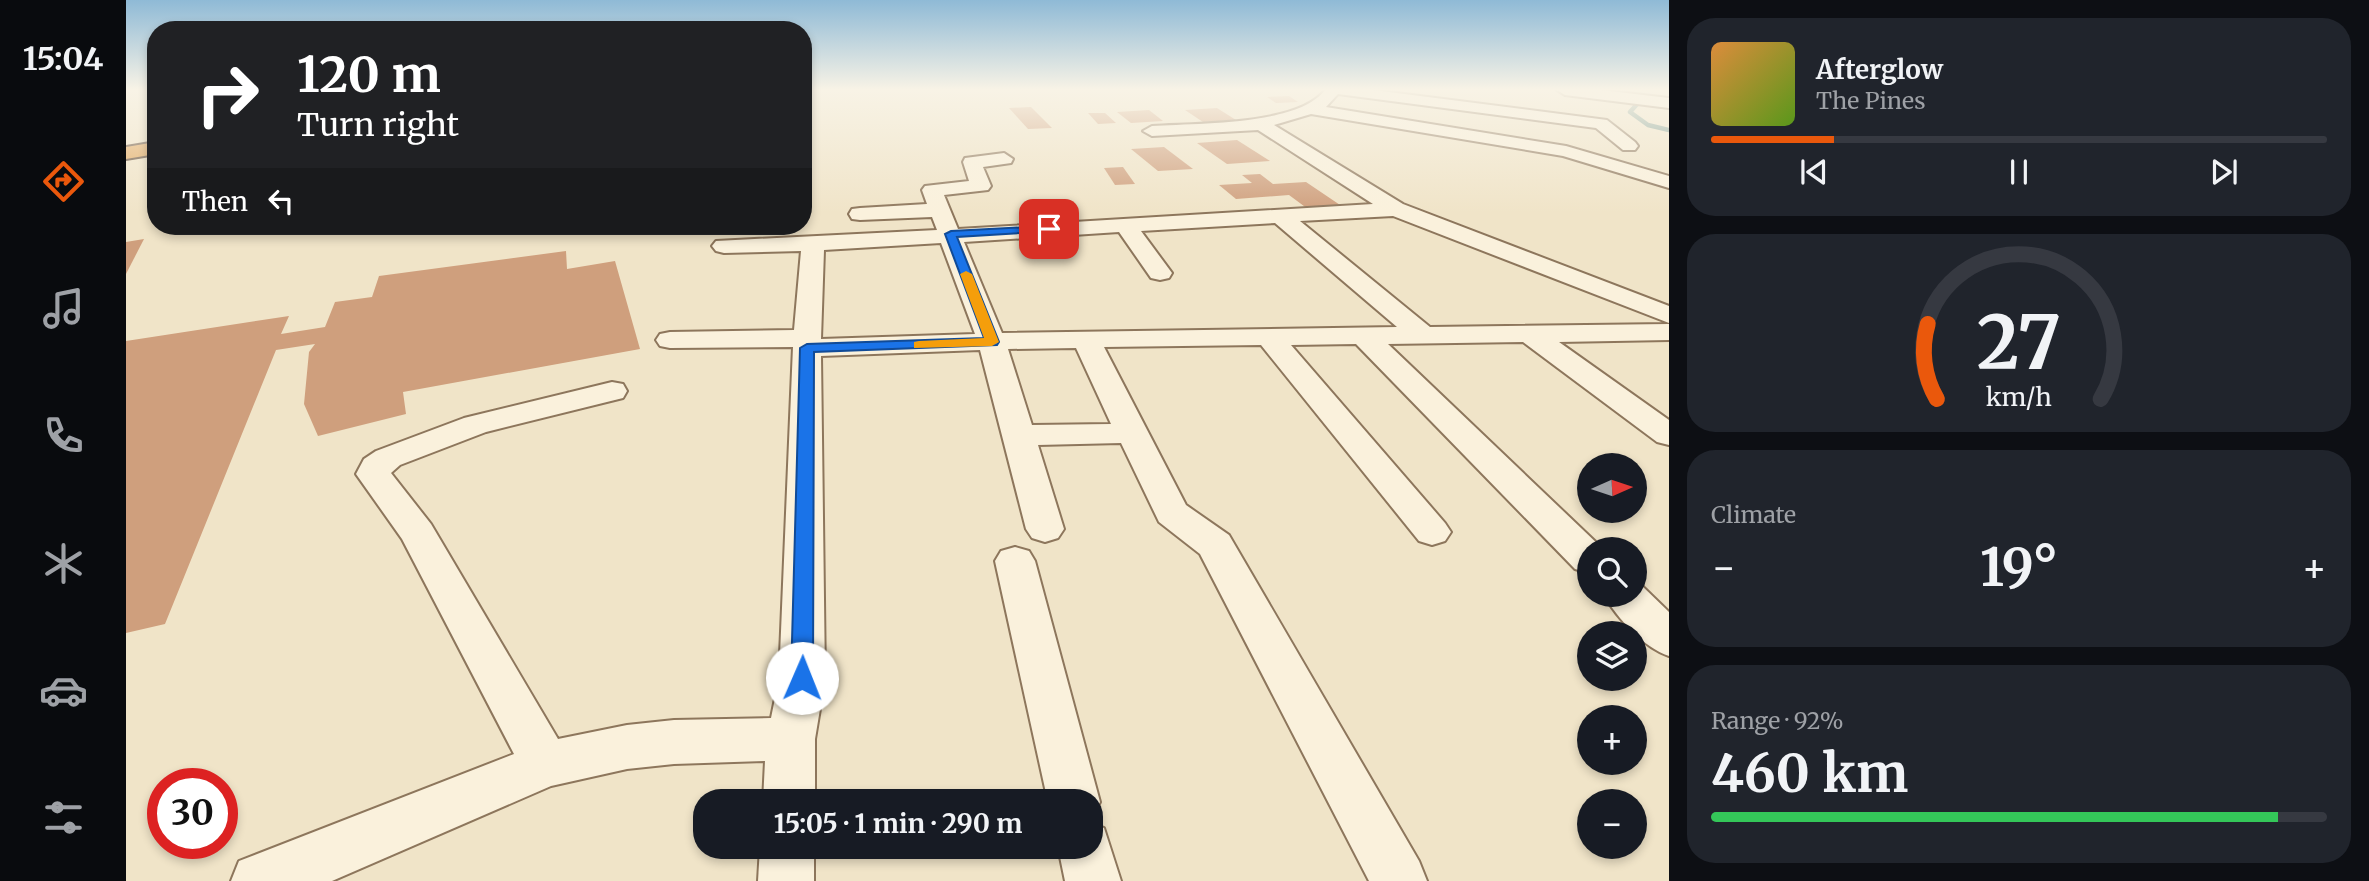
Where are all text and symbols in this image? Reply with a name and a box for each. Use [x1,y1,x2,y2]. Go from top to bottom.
text: 15:04 [23,39,103,79]
text: 120 m [297,44,441,105]
icon: right [182,49,273,140]
text: Afterglow [1816,53,1943,86]
text: The Pines [1816,86,1926,115]
text: Turn right [297,105,459,145]
icon: previous [1795,153,1833,191]
icon: pause [2000,153,2038,191]
icon: next [2205,153,2243,191]
icon: directions [39,157,88,206]
icon: left [262,182,300,220]
text: Then [182,185,248,218]
pin [1019,199,1079,259]
icon: arrive [1030,210,1068,248]
icon: music [39,284,88,333]
text: 27 [1977,297,2061,389]
text: km/h [1986,380,2052,412]
icon: phone [39,411,88,460]
north arrow [1577,453,1647,523]
map controls [1577,453,1647,859]
text: Climate [1711,500,1796,529]
text: 19° [1980,535,2058,600]
button: search [1577,537,1647,607]
icon: climate [39,539,88,588]
text: − [1711,544,1736,591]
text: + [2302,544,2327,591]
button: layers [1577,621,1647,691]
position arrow [765,641,839,715]
icon: car [39,666,88,715]
button: + [1577,705,1647,775]
text: Range · 92% [1711,706,1844,735]
text: 460 km [1711,741,1908,806]
speed limit sign: 30 [147,768,238,859]
button: − [1577,789,1647,859]
icon: filters [39,793,88,842]
text: 15:05 · 1 min · 290 m [774,807,1022,840]

